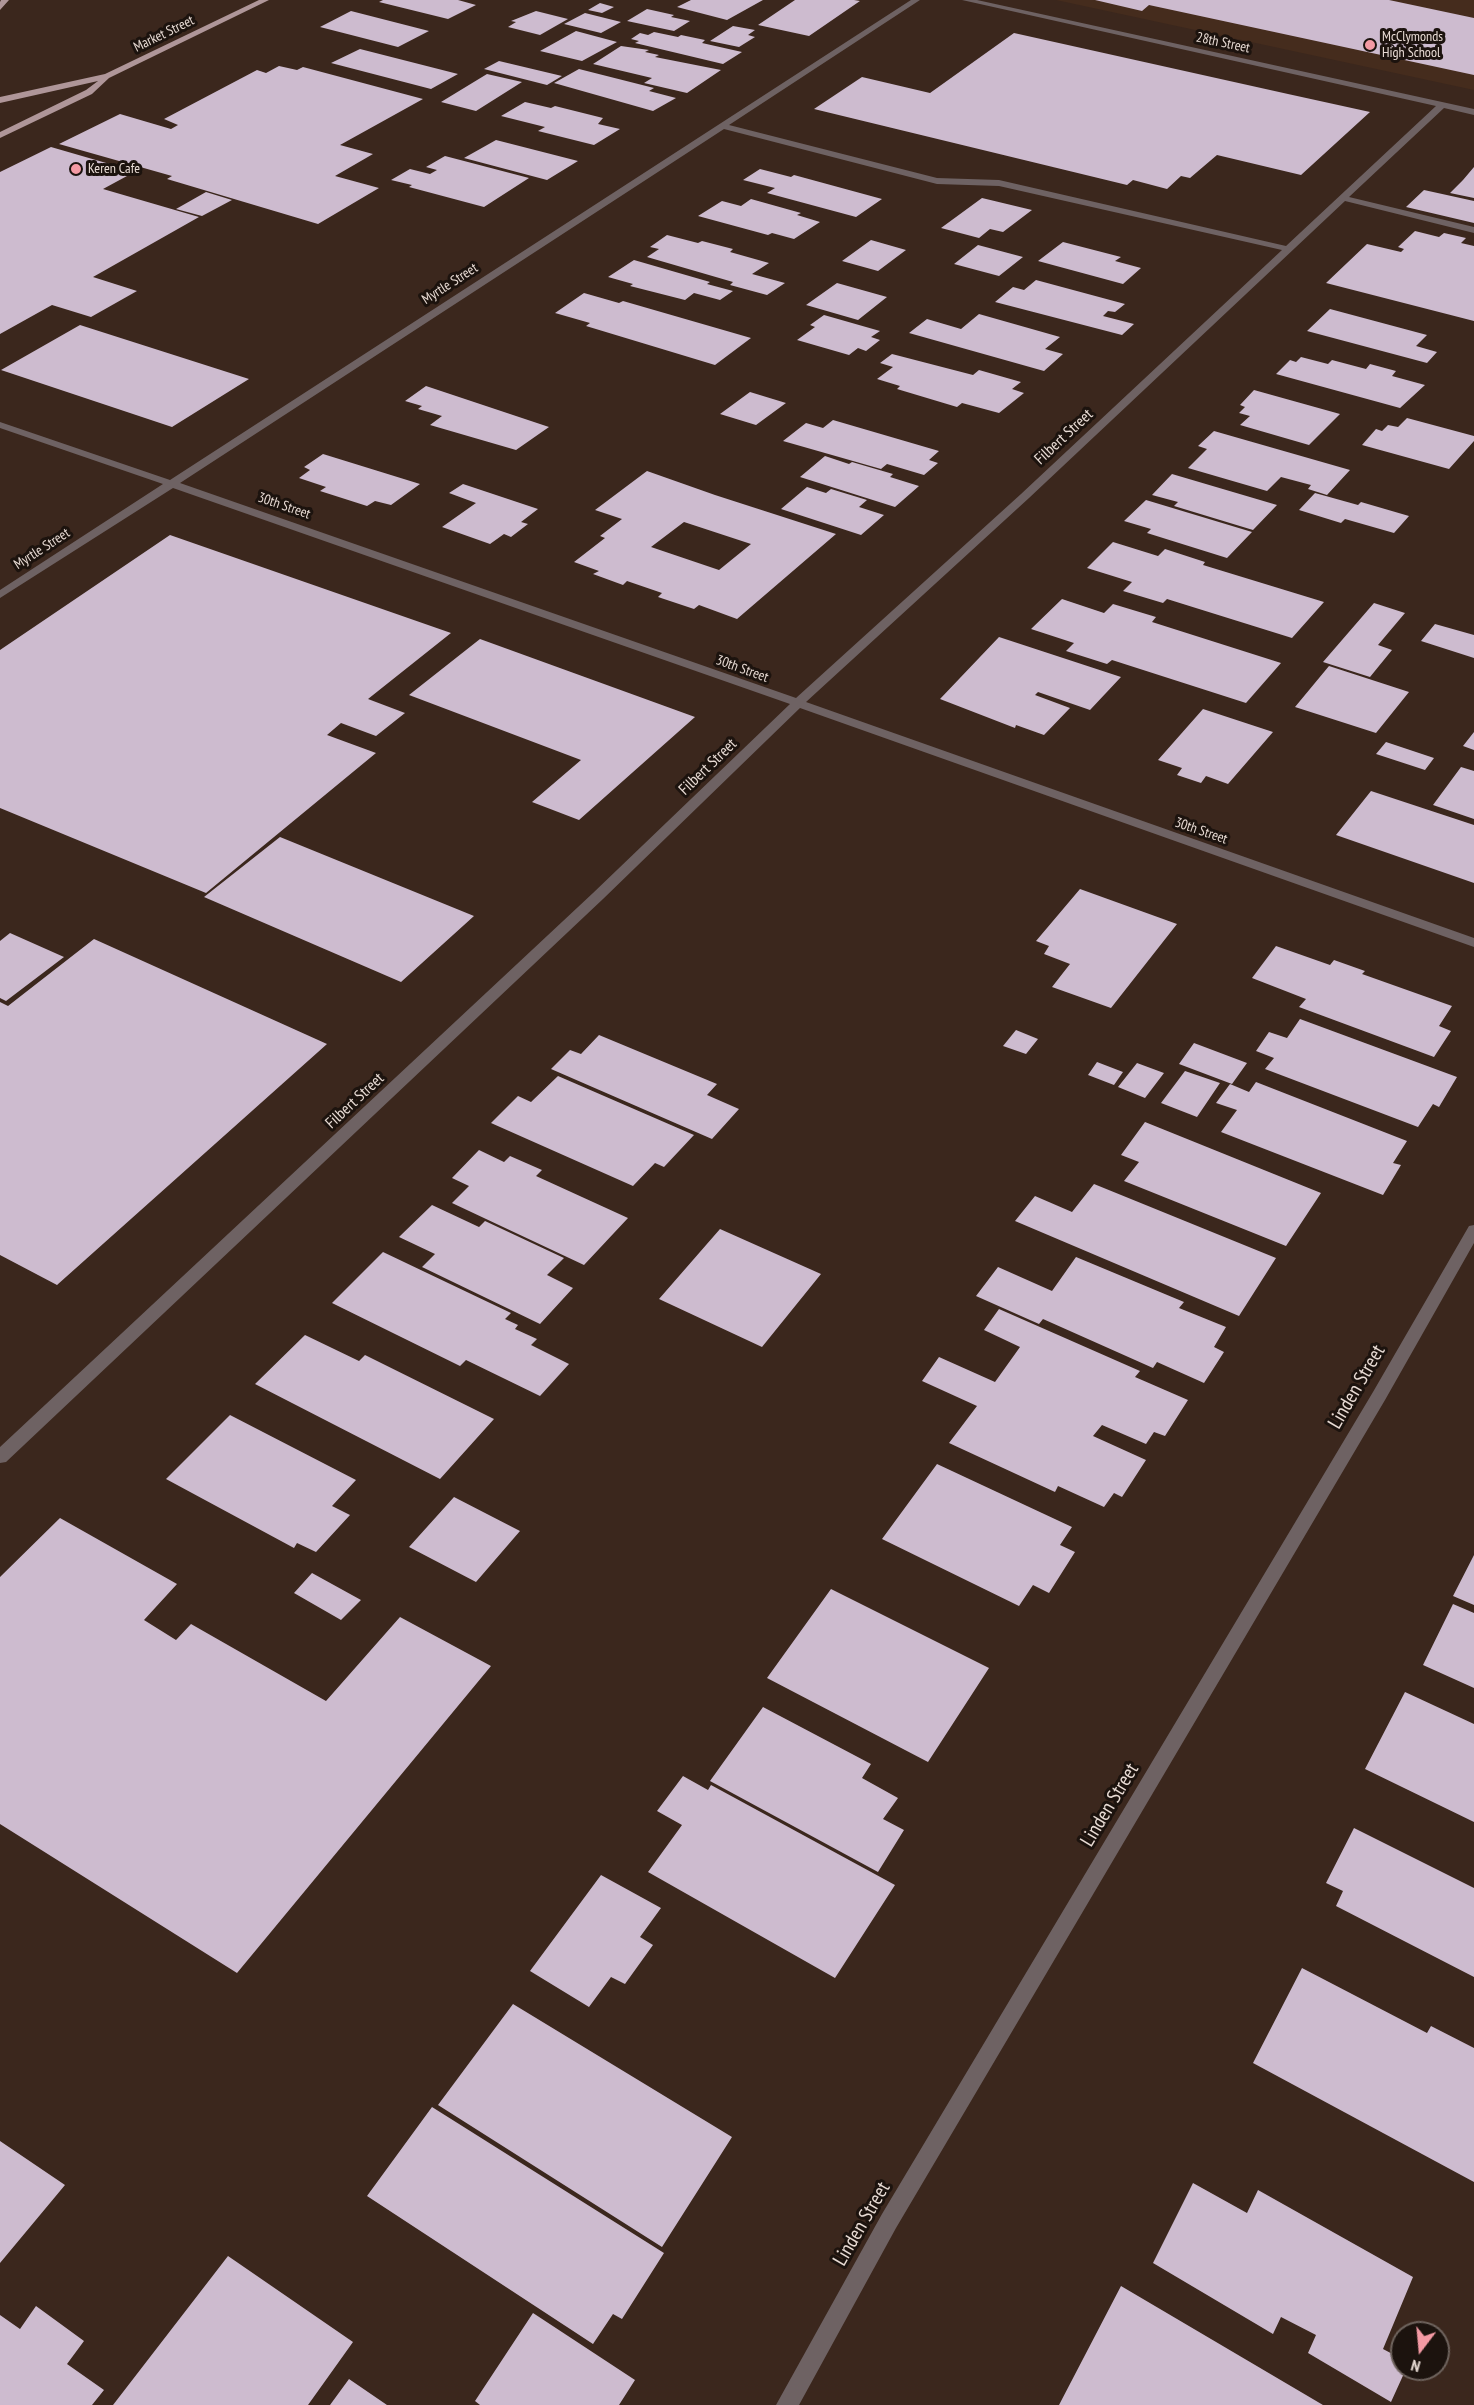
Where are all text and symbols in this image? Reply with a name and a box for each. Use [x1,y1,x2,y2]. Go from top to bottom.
street label: Market Street [131,12,197,56]
street label: 28th Street [1195,29,1251,57]
place label: McClymonds High School [1382,29,1443,62]
marker: McClymonds High School [1363,38,1377,52]
place label: Keren Cafe [88,161,140,177]
marker: Keren Cafe [69,162,83,176]
street label: Myrtle Street [419,260,481,308]
street label: Filbert Street [1031,405,1097,469]
street label: 30th Street [255,489,313,523]
street label: Myrtle Street [11,525,73,573]
street label: 30th Street [713,652,771,686]
street label: Filbert Street [675,735,741,799]
street label: 30th Street [1172,814,1230,848]
street label: Filbert Street [322,1069,388,1133]
street label: Linden Street [1323,1341,1391,1433]
street label: Linden Street [1076,1759,1144,1851]
street label: Linden Street [828,2178,896,2270]
north arrow [1390,2321,1450,2381]
text: N [1409,2356,1423,2377]

